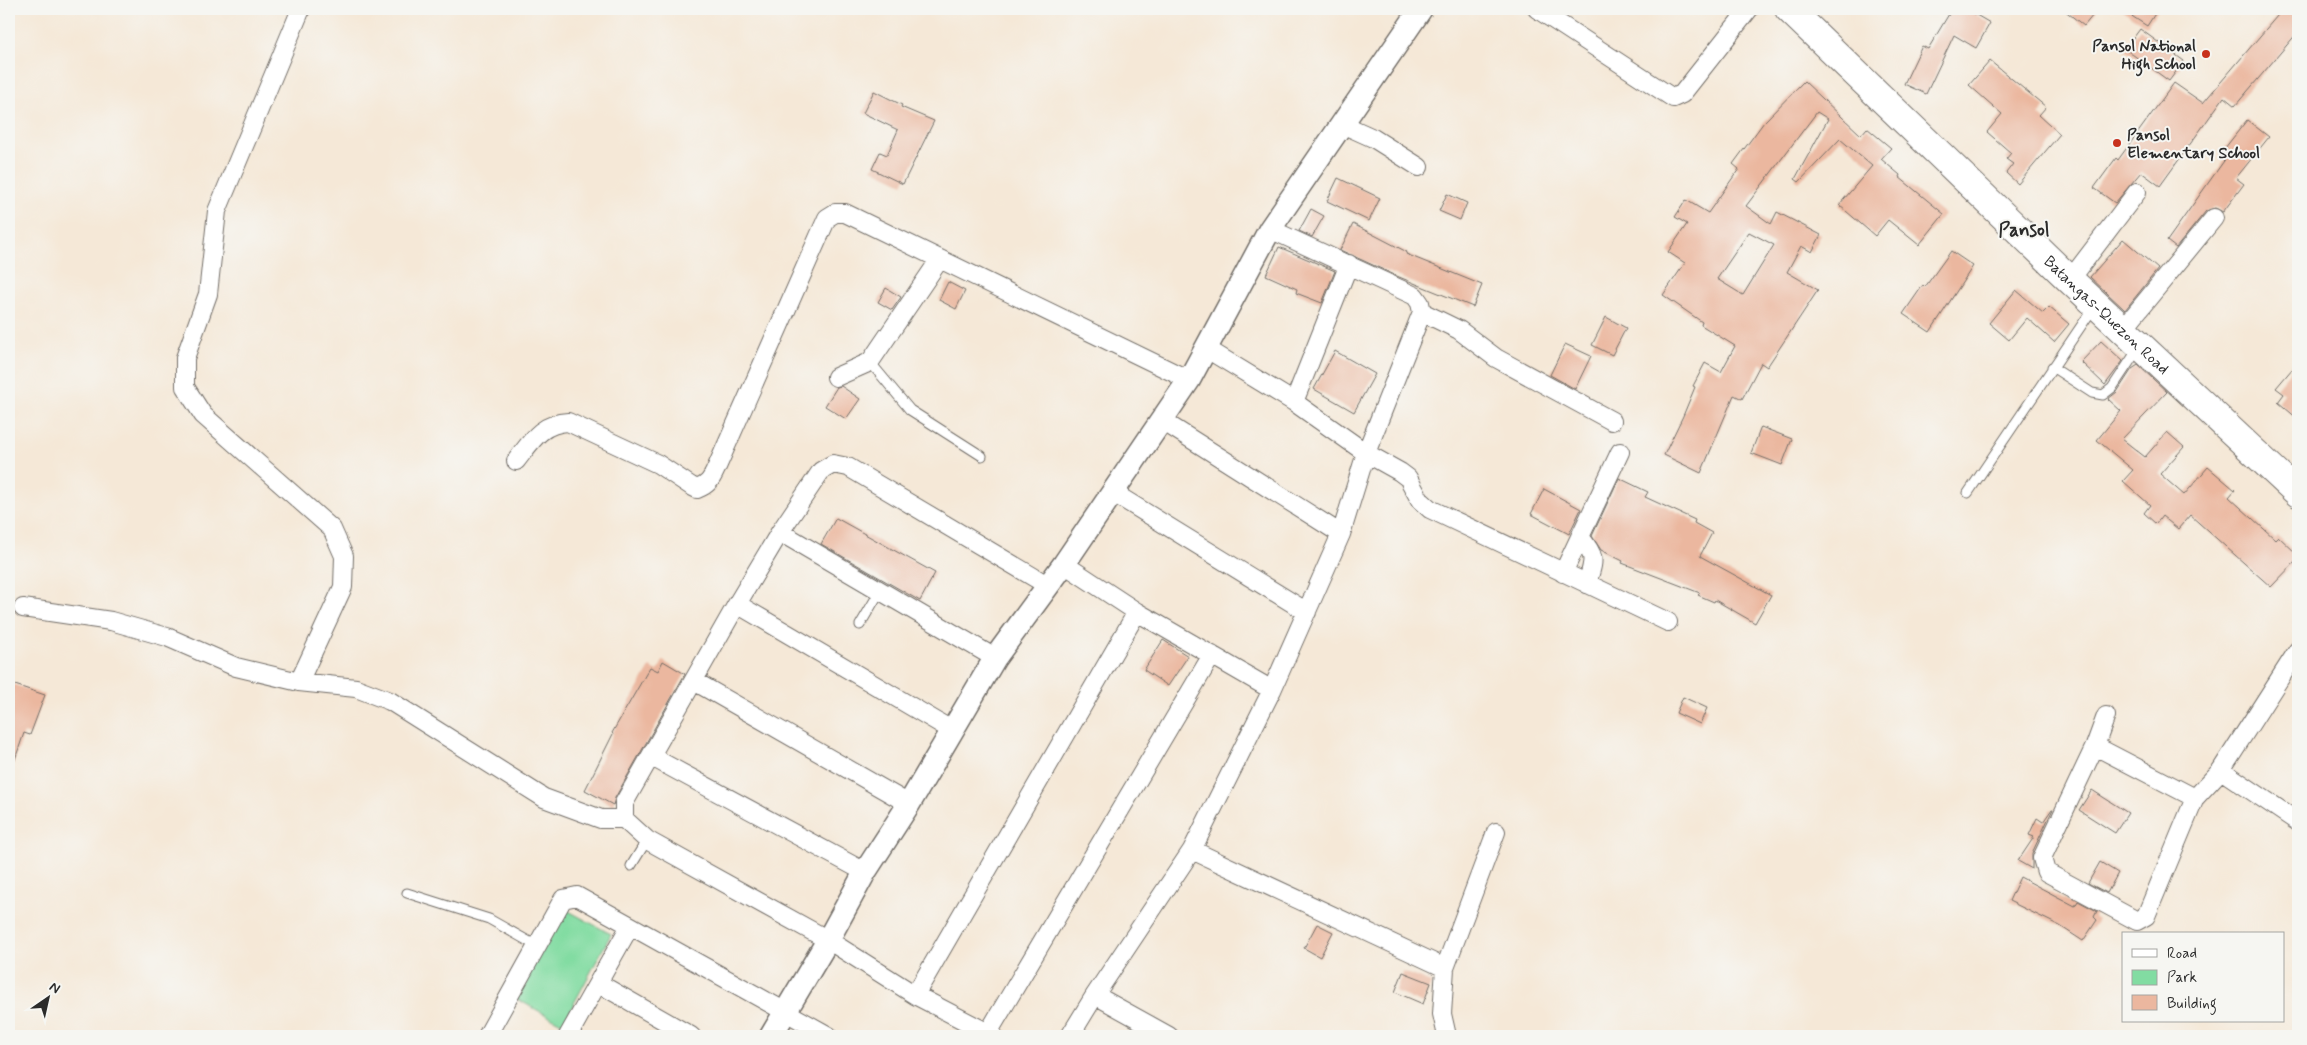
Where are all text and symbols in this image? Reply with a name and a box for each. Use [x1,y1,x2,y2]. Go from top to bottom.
place label: Pansol National High School [2092,36,2196,77]
marker: Pansol National High School [2200,48,2212,60]
place label: Pansol Elementary School [2127,125,2260,164]
marker: Pansol Elementary School [2111,137,2123,149]
district label: Pansol [1998,218,2050,243]
street label: Batangas-Quezon Road [2039,252,2173,380]
legend [2122,932,2284,1022]
text: Road [2167,944,2197,964]
text: Park [2167,968,2197,988]
north arrow [22,972,72,1022]
text: N [46,978,64,998]
text: Building [2167,994,2217,1015]

